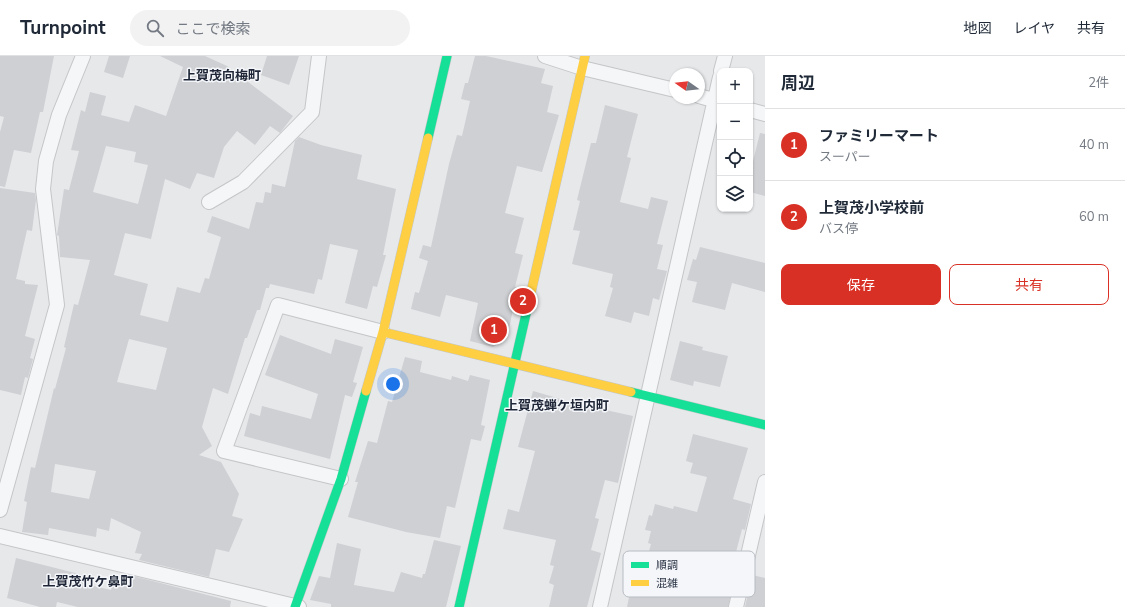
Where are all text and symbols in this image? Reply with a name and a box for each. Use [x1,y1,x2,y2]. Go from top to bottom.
search box [130,10,410,46]
text: Turnpoint [20,15,106,41]
icon: search [144,17,166,39]
text: ここで検索 [176,19,251,39]
text: 地図 [963,19,991,38]
text: レイヤ [1013,19,1055,38]
text: 共有 [1077,19,1105,38]
district label: 上賀茂向梅町 [183,67,261,85]
north arrow [669,68,705,104]
map controls [717,68,753,212]
button: + [717,68,753,104]
text: 周辺 [781,72,815,95]
text: 2件 [1088,74,1109,92]
button: − [717,104,753,140]
text: ファミリーマート [819,126,939,146]
text: 1 [790,136,798,154]
text: 40 m [1079,136,1109,154]
button: locate [717,140,753,176]
text: スーパー [819,148,871,166]
button: layers [717,176,753,212]
text: 上賀茂小学校前 [819,198,924,218]
text: 2 [790,208,798,226]
text: 60 m [1079,208,1109,226]
text: バス停 [819,220,858,238]
button: 保存 [781,264,941,305]
button: 共有 [949,264,1109,305]
pin: 2 [510,286,536,316]
pin: 1 [481,315,507,345]
your location [383,374,403,394]
district label: 上賀茂蝉ケ垣内町 [505,397,609,415]
legend [623,551,755,597]
text: 順調 [656,558,678,573]
district label: 上賀茂竹ケ鼻町 [42,573,134,591]
text: 混雑 [656,576,678,591]

